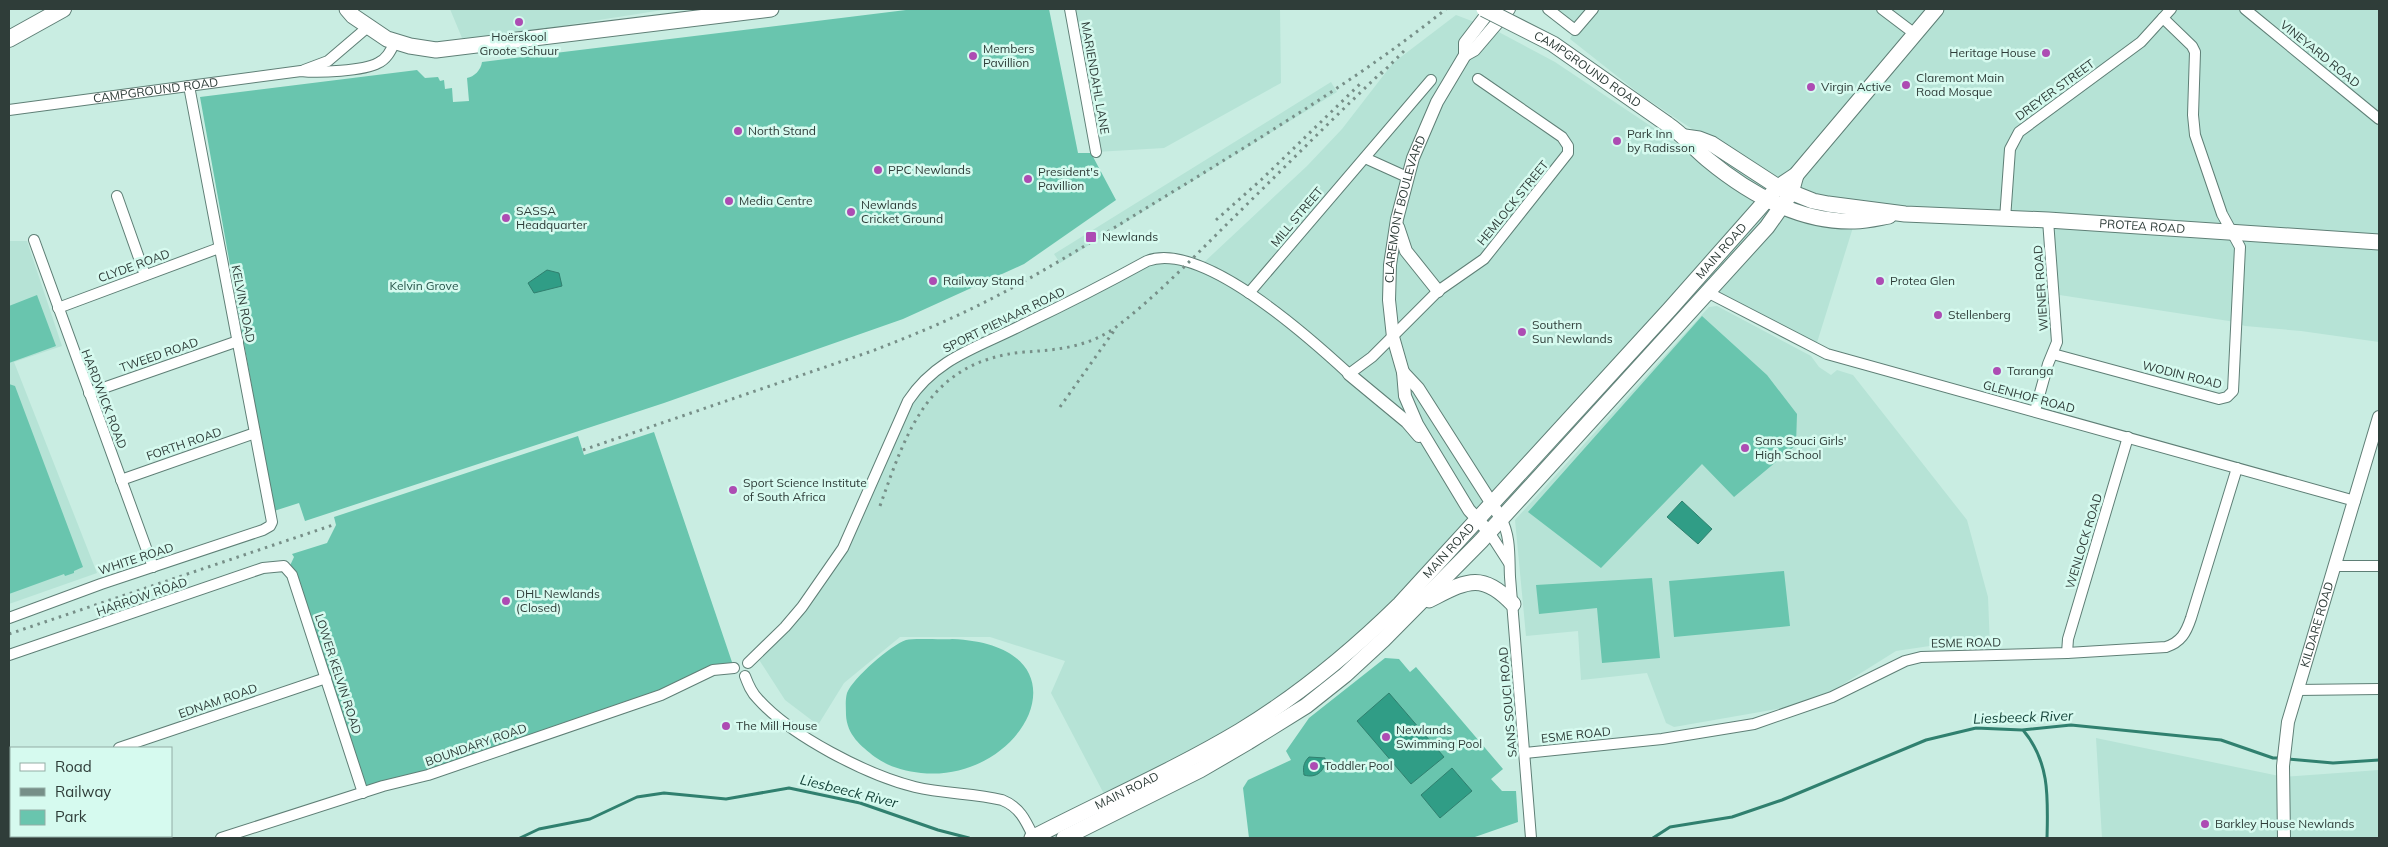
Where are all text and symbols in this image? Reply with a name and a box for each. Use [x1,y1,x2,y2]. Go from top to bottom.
marker: Hoërskool Groote Schuur [513,16,525,28]
street label: VINEYARD ROAD [2277,17,2363,90]
street label: MARIENDAHL LANE [1078,20,1113,135]
street label: CAMPGROUND ROAD [1532,28,1644,110]
place label: Hoërskool Groote Schuur [479,29,559,58]
place label: Members Pavillion [983,41,1034,70]
place label: Heritage House [1949,45,2036,60]
marker: Heritage House [2040,47,2052,59]
marker: Members Pavillion [967,50,979,62]
street label: DREYER STREET [2012,55,2098,123]
place label: Claremont Main Road Mosque [1916,70,2004,99]
street label: CAMPGROUND ROAD [92,74,219,106]
place label: Virgin Active [1821,79,1891,94]
marker: Claremont Main Road Mosque [1900,79,1912,91]
marker: Virgin Active [1805,81,1817,93]
place label: North Stand [748,123,816,138]
marker: North Stand [732,125,744,137]
place label: Park Inn by Radisson [1627,126,1695,155]
street label: CLAREMONT BOULEVARD [1381,133,1429,283]
marker: Park Inn by Radisson [1611,135,1623,147]
street label: HEMLOCK STREET [1474,157,1552,248]
place label: PPC Newlands [888,162,971,177]
marker: PPC Newlands [872,164,884,176]
place label: President's Pavillion [1038,164,1099,193]
marker: President's Pavillion [1022,173,1034,185]
street label: MILL STREET [1267,183,1327,250]
place label: Media Centre [739,193,813,208]
marker: Media Centre [723,195,735,207]
place label: Newlands Cricket Ground [861,197,943,226]
place label: SASSA Headquarter [516,203,588,232]
marker: Newlands Cricket Ground [845,206,857,218]
marker: SASSA Headquarter [500,212,512,224]
street label: PROTEA ROAD [2099,215,2186,236]
street label: MAIN ROAD [1692,220,1750,282]
place label: Newlands [1102,229,1158,244]
marker: Newlands [1084,230,1098,244]
street label: WIENER ROAD [2030,245,2051,332]
street label: CLYDE ROAD [96,246,172,285]
street label: KELVIN ROAD [229,264,258,344]
place label: Railway Stand [943,273,1024,288]
place label: Protea Glen [1890,273,1955,288]
marker: Railway Stand [927,275,939,287]
marker: Protea Glen [1874,275,1886,287]
park label: Kelvin Grove [390,278,458,293]
street label: SPORT PIENAAR ROAD [940,283,1067,356]
place label: Stellenberg [1948,307,2011,322]
marker: Stellenberg [1932,309,1944,321]
place label: Southern Sun Newlands [1532,317,1613,346]
marker: Southern Sun Newlands [1516,326,1528,338]
street label: TWEED ROAD [118,334,200,375]
street label: HARDWICK ROAD [79,347,130,451]
street label: WODIN ROAD [2141,357,2224,392]
place label: Taranga [2007,363,2054,378]
marker: Taranga [1991,365,2003,377]
street label: GLENHOF ROAD [1981,377,2077,416]
street label: FORTH ROAD [144,424,223,463]
place label: Sans Souci Girls' High School [1755,433,1846,462]
marker: Sans Souci Girls' High School [1739,442,1751,454]
place label: Sport Science Institute of South Africa [743,475,867,504]
marker: Sport Science Institute of South Africa [727,484,739,496]
street label: WENLOCK ROAD [2062,491,2105,590]
street label: MAIN ROAD [1419,520,1477,581]
street label: WHITE ROAD [96,539,175,578]
street label: HARROW ROAD [94,574,189,619]
street label: KILDARE ROAD [2297,580,2336,669]
place label: DHL Newlands (Closed) [516,586,600,615]
marker: DHL Newlands (Closed) [500,595,512,607]
street label: LOWER KELVIN ROAD [312,612,365,736]
street label: ESME ROAD [1931,634,2001,651]
street label: SANS SOUCI ROAD [1495,646,1520,758]
street label: EDNAM ROAD [176,680,259,721]
water label: Liesbeeck River [1973,706,2074,728]
place label: The Mill House [736,718,817,733]
street label: BOUNDARY ROAD [423,720,529,769]
marker: The Mill House [720,720,732,732]
place label: Newlands Swimming Pool [1396,722,1482,751]
street label: ESME ROAD [1540,723,1612,746]
marker: Newlands Swimming Pool [1380,731,1392,743]
legend [10,747,172,837]
text: Road [55,757,92,776]
place label: Toddler Pool [1324,758,1393,773]
marker: Toddler Pool [1308,760,1320,772]
street label: MAIN ROAD [1092,768,1161,812]
water label: Liesbeeck River [798,770,901,812]
text: Railway [55,782,111,801]
text: Park [55,807,87,826]
place label: Barkley House Newlands [2215,816,2354,831]
marker: Barkley House Newlands [2199,818,2211,830]

